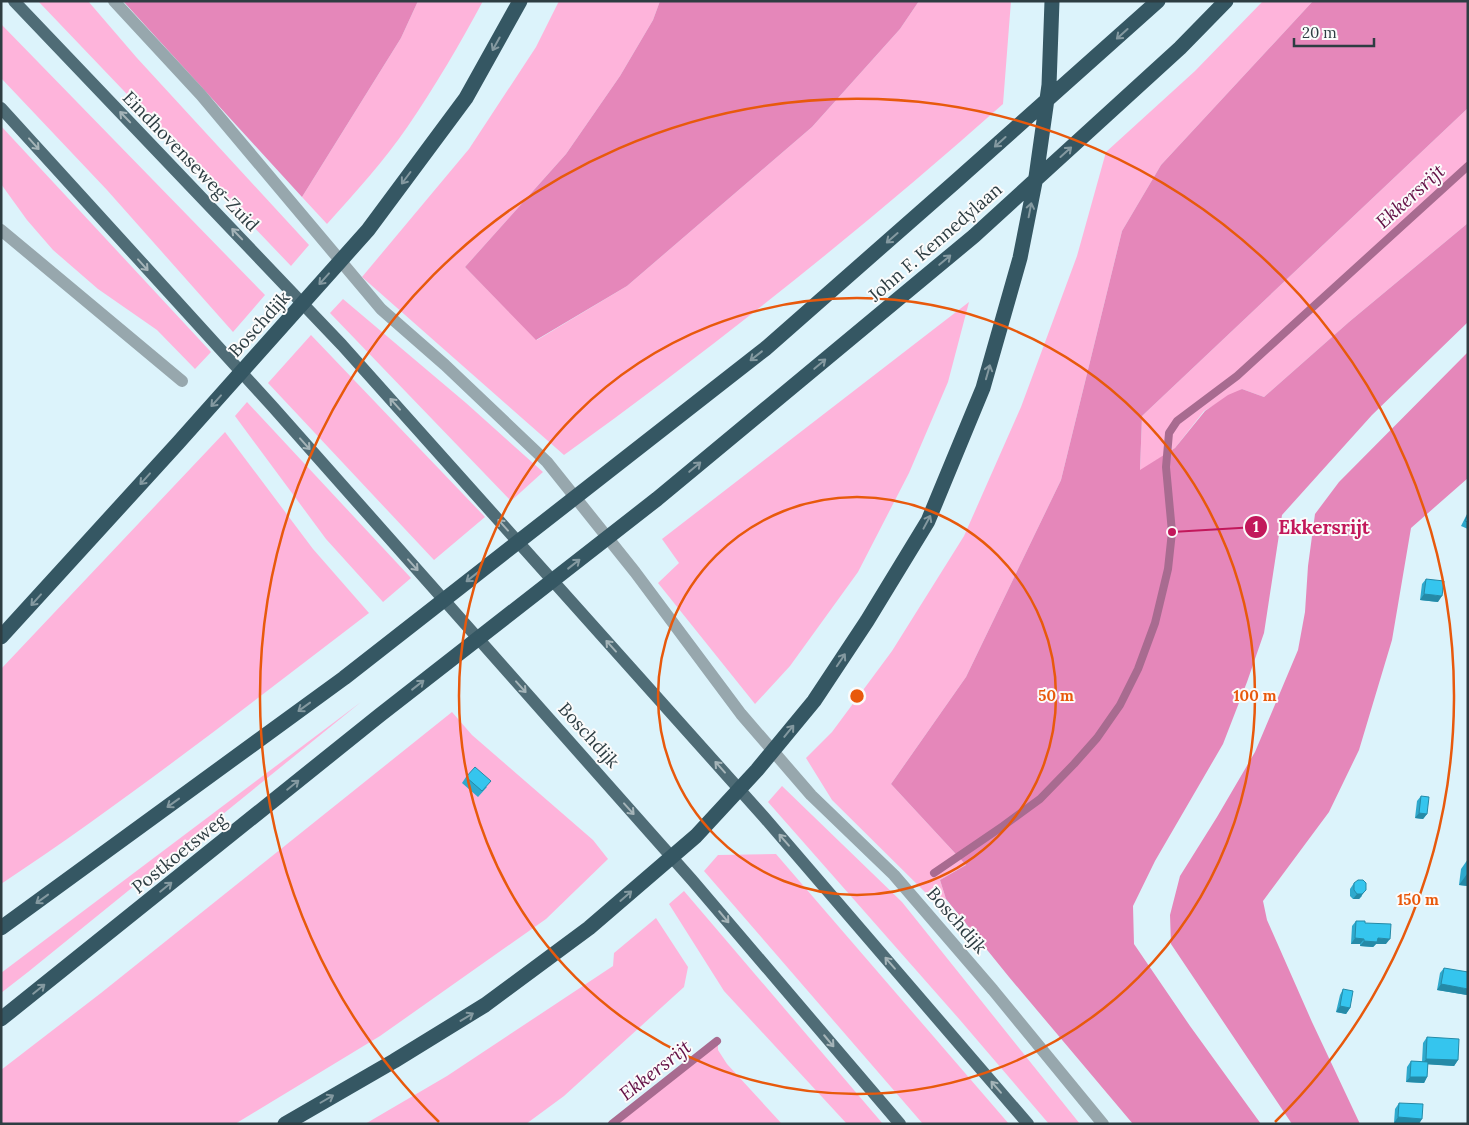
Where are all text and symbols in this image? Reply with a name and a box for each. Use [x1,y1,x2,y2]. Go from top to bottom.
scale bar [1294,15,1374,47]
text: 20 m [1302,23,1337,42]
one-way arrow [1115,28,1128,40]
one-way arrow [491,36,501,50]
street label: Eindhovenseweg-Zuid [118,86,264,236]
one-way arrow [119,111,131,123]
one-way arrow [994,136,1007,148]
one-way arrow [28,138,40,151]
one-way arrow [1060,146,1073,158]
water label: Ekkersrijt [1371,159,1449,233]
one-way arrow [401,171,411,185]
street label: John F. Kennedylaan [863,178,1006,307]
one-way arrow [1025,202,1035,218]
one-way arrow [231,228,243,240]
one-way arrow [886,232,899,243]
one-way arrow [938,255,951,266]
one-way arrow [137,258,149,271]
one-way arrow [318,273,329,286]
street label: Boschdijk [223,286,295,362]
one-way arrow [750,350,763,361]
one-way arrow [813,358,826,369]
one-way arrow [983,364,993,380]
one-way arrow [210,394,221,407]
one-way arrow [389,397,401,410]
one-way arrow [300,437,311,450]
one-way arrow [688,462,701,473]
one-way arrow [139,473,151,486]
callout: Ekkersrijt [1244,510,1380,544]
one-way arrow [922,515,932,530]
text: Ekkersrijt [1278,515,1371,539]
text: 1 [1253,517,1259,536]
one-way arrow [497,518,509,531]
one-way arrow [567,558,580,569]
one-way arrow [408,559,419,572]
one-way arrow [466,572,479,583]
one-way arrow [30,593,42,606]
one-way arrow [606,640,617,653]
one-way arrow [836,654,846,668]
one-way arrow [411,680,424,691]
one-way arrow [515,681,527,694]
text: 50 m [1038,686,1074,705]
text: 100 m [1234,686,1277,705]
centre of rings [848,687,866,705]
street label: Boschdijk [553,697,625,773]
one-way arrow [297,702,311,712]
one-way arrow [783,725,794,738]
one-way arrow [714,761,725,774]
one-way arrow [286,780,299,791]
one-way arrow [166,798,180,808]
one-way arrow [623,802,635,815]
street label: Postkoetsweg [127,807,232,898]
one-way arrow [778,834,790,847]
one-way arrow [159,881,172,892]
street label: Boschdijk [922,882,992,958]
text: 150 m [1397,890,1439,909]
one-way arrow [620,891,633,902]
one-way arrow [35,894,49,904]
one-way arrow [718,911,730,924]
one-way arrow [884,957,896,970]
one-way arrow [32,983,45,994]
one-way arrow [459,1011,473,1021]
one-way arrow [824,1034,835,1047]
water label: Ekkersrijt [614,1035,696,1105]
one-way arrow [990,1080,1001,1093]
one-way arrow [319,1094,333,1104]

